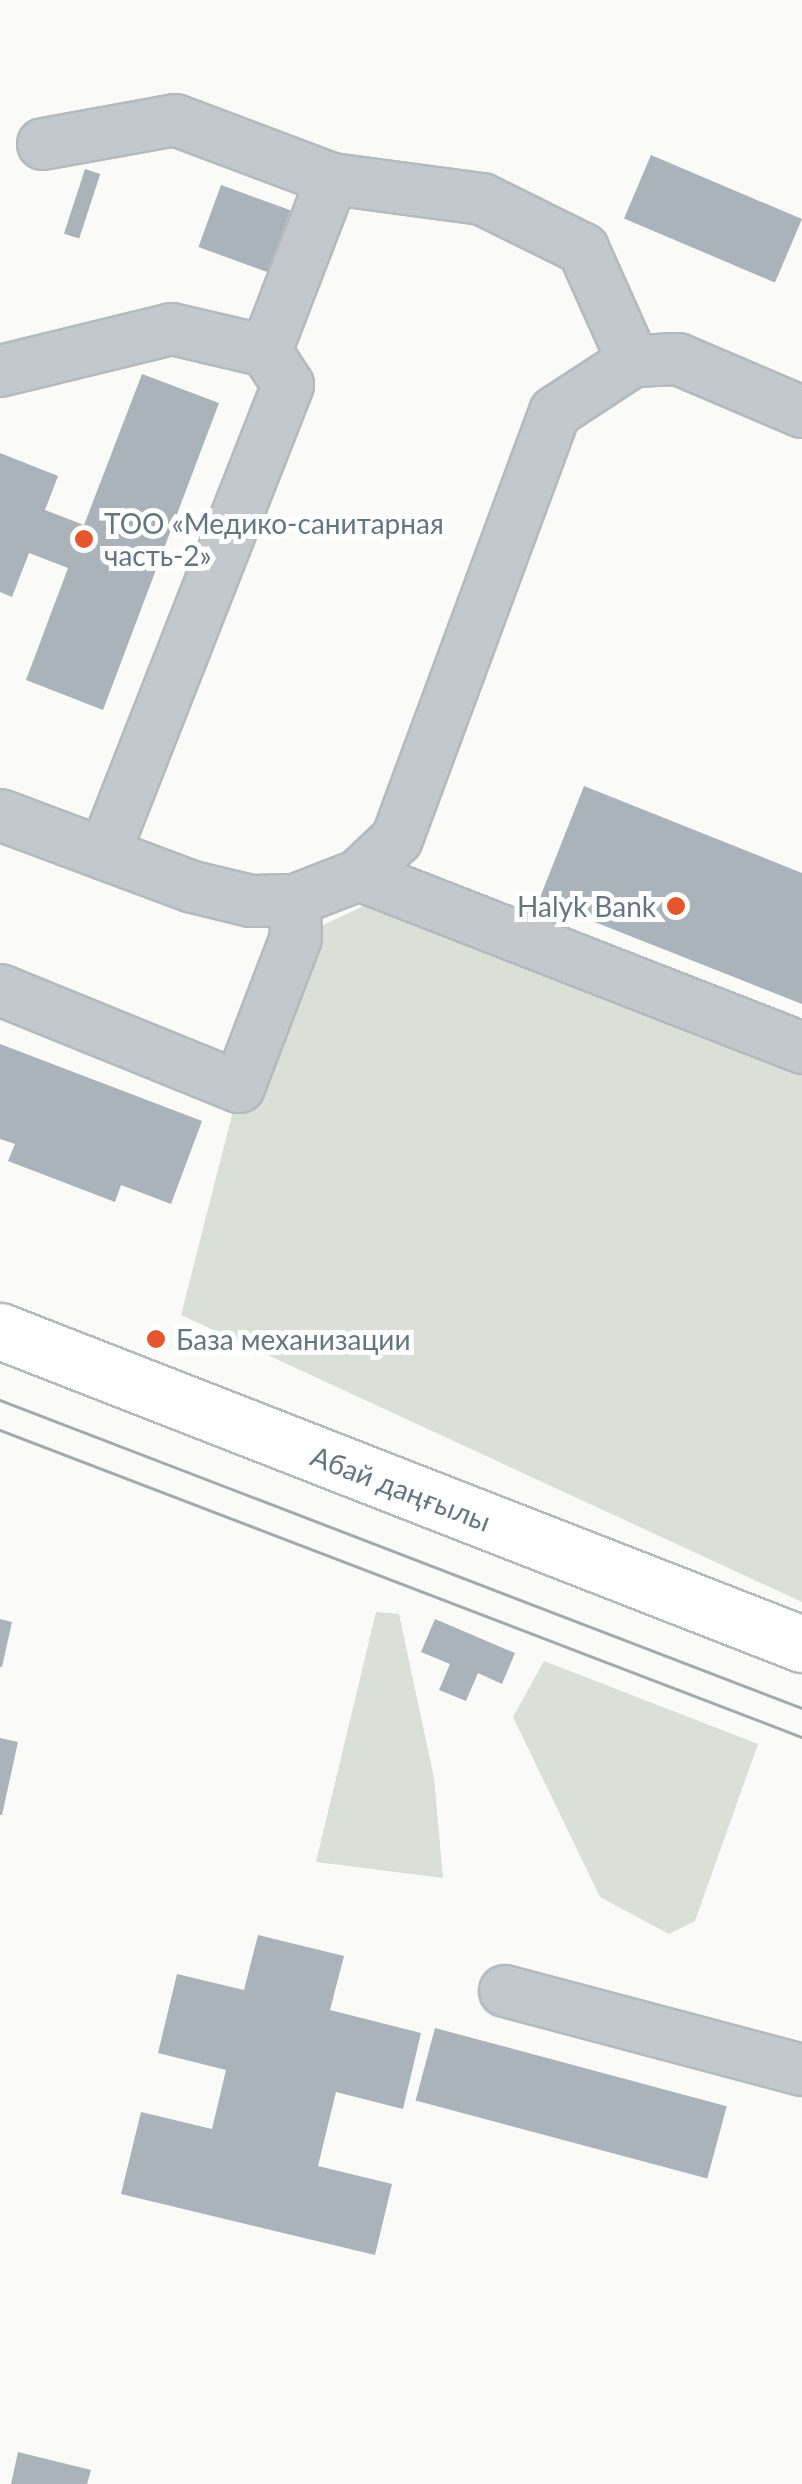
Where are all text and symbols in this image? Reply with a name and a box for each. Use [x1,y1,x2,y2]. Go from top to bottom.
place label: ТОО «Медико-санитарная часть-2» [104,506,444,572]
marker: ТОО «Медико-санитарная часть-2» [73,528,95,550]
place label: Halyk Bank [517,889,656,923]
marker: Halyk Bank [665,895,687,917]
place label: База механизации [176,1322,411,1356]
marker: База механизации [145,1328,167,1350]
street label: Абай даңғылы [306,1438,496,1538]

